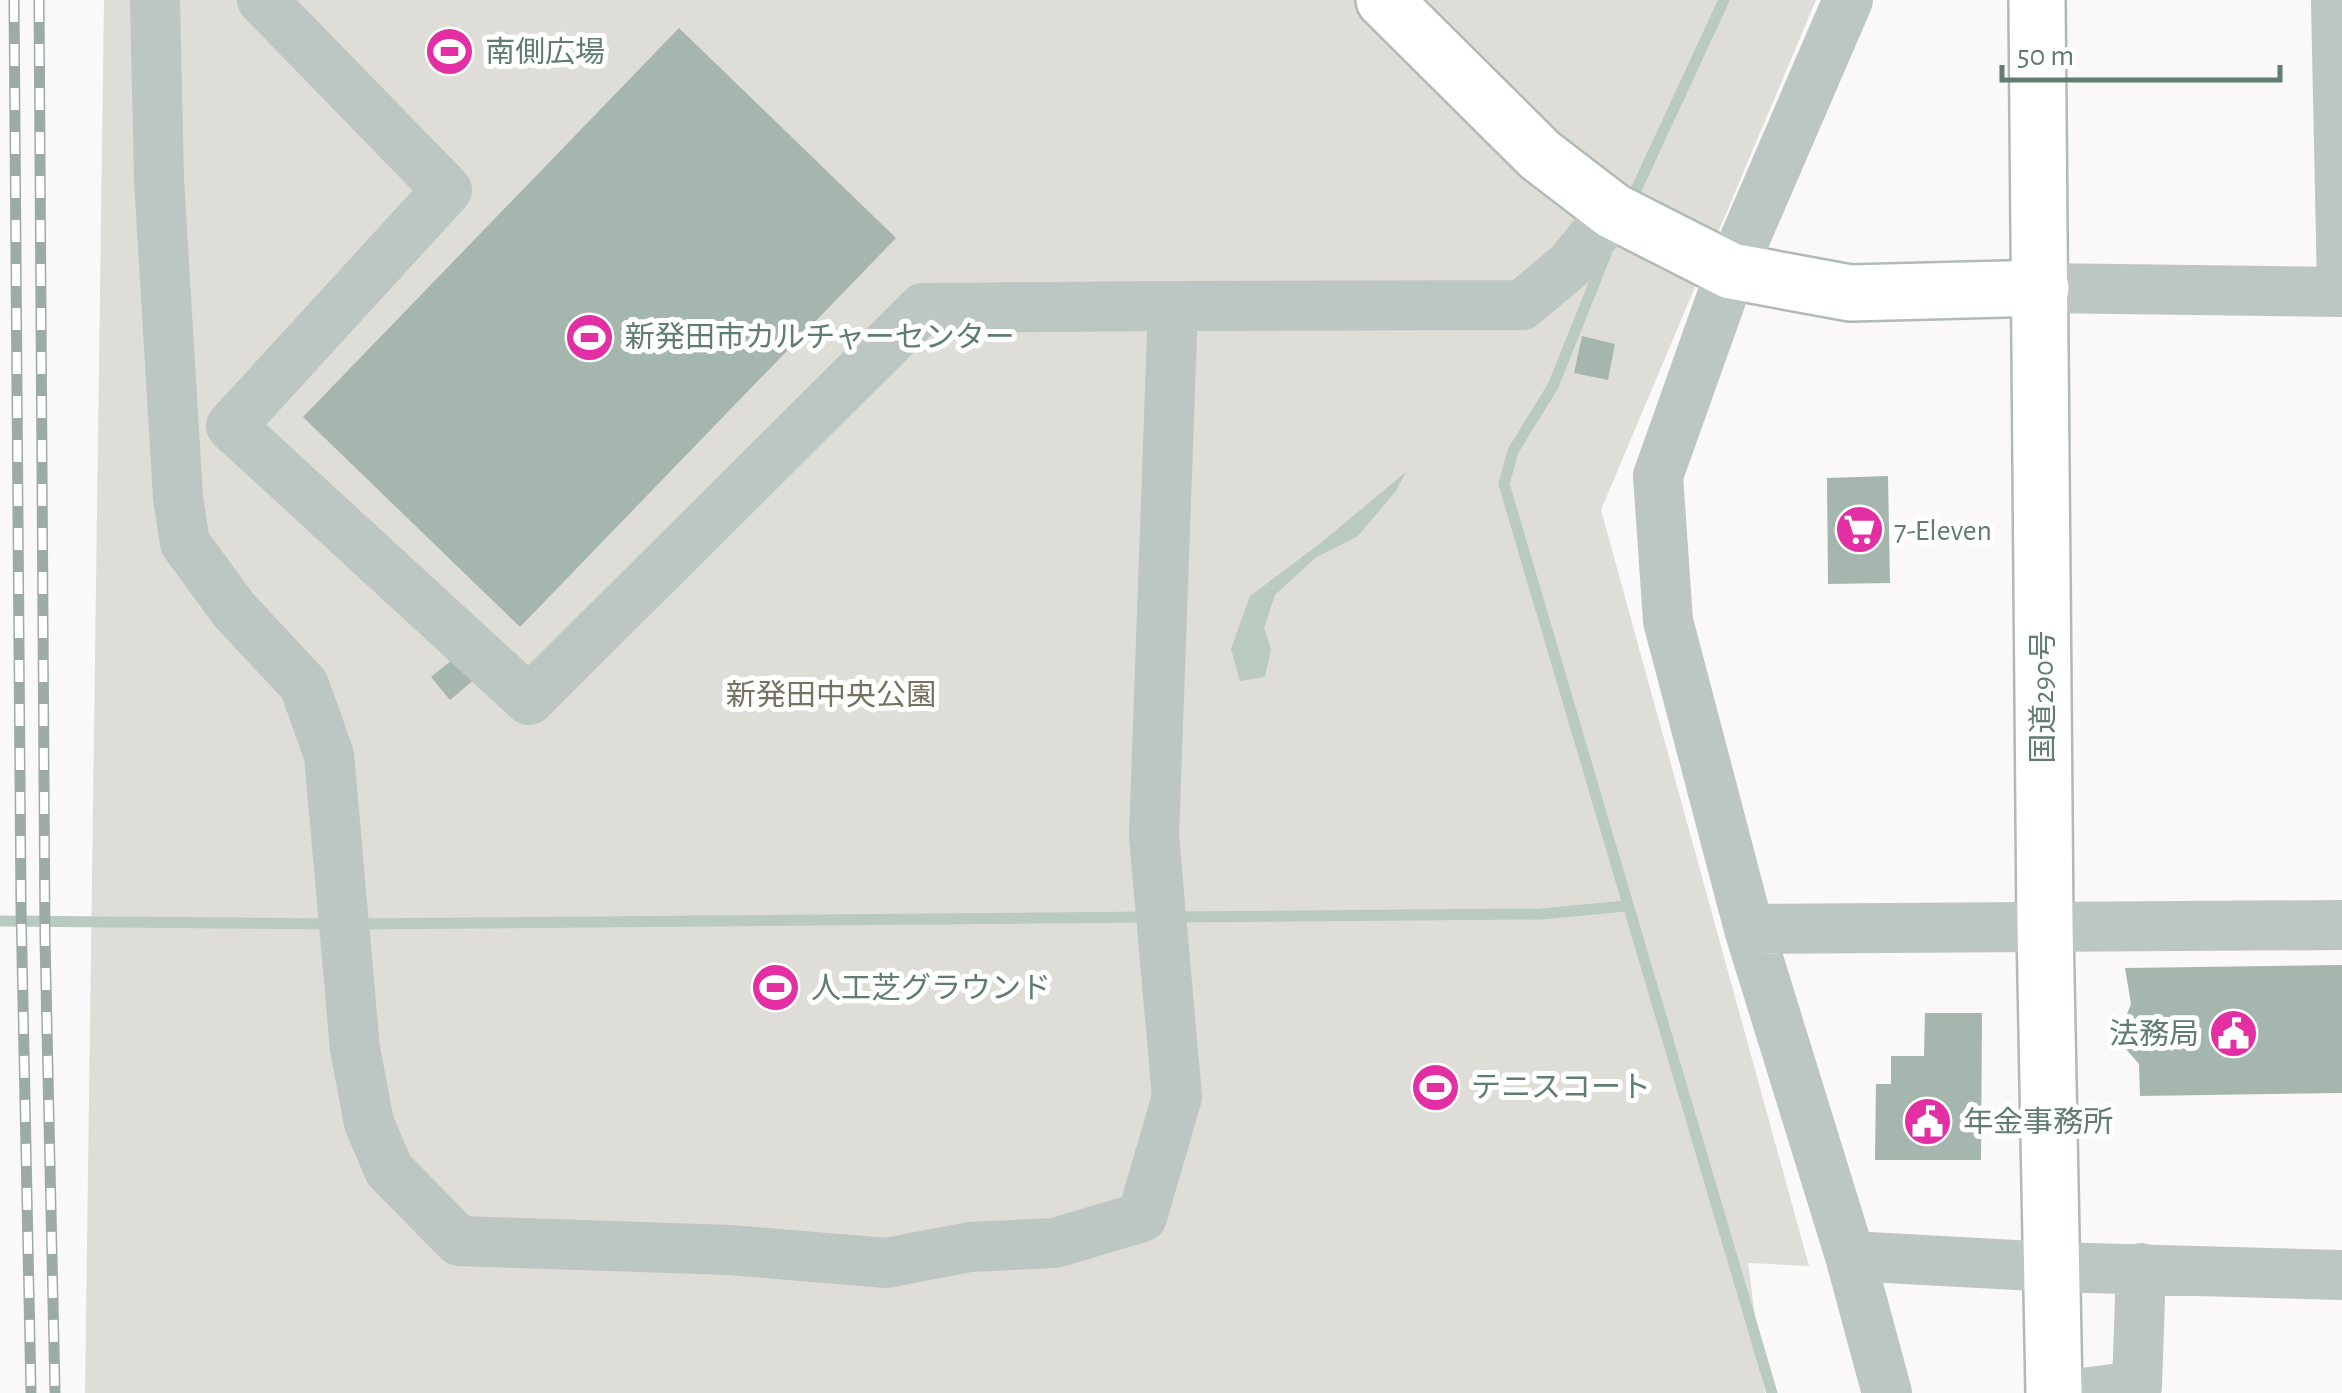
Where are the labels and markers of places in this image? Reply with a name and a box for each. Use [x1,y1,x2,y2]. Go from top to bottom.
sports icon: 南側広場 [424,26,476,78]
place label: 南側広場 [485,36,605,68]
sports icon: 新発田市カルチャーセンター [564,311,616,363]
place label: 新発田市カルチャーセンター [625,321,1015,353]
supermarket icon: 7-Eleven [1833,504,1885,556]
place label: 7-Eleven [1894,516,1992,546]
sports icon: 人工芝グラウンド [750,962,802,1014]
place label: 人工芝グラウンド [811,972,1051,1004]
public building icon: 法務局 [2208,1008,2260,1060]
place label: 法務局 [2109,1018,2199,1050]
sports icon: テニスコート [1410,1061,1462,1113]
place label: テニスコート [1471,1073,1651,1103]
public building icon: 年金事務所 [1902,1096,1954,1148]
place label: 年金事務所 [1963,1106,2113,1138]

